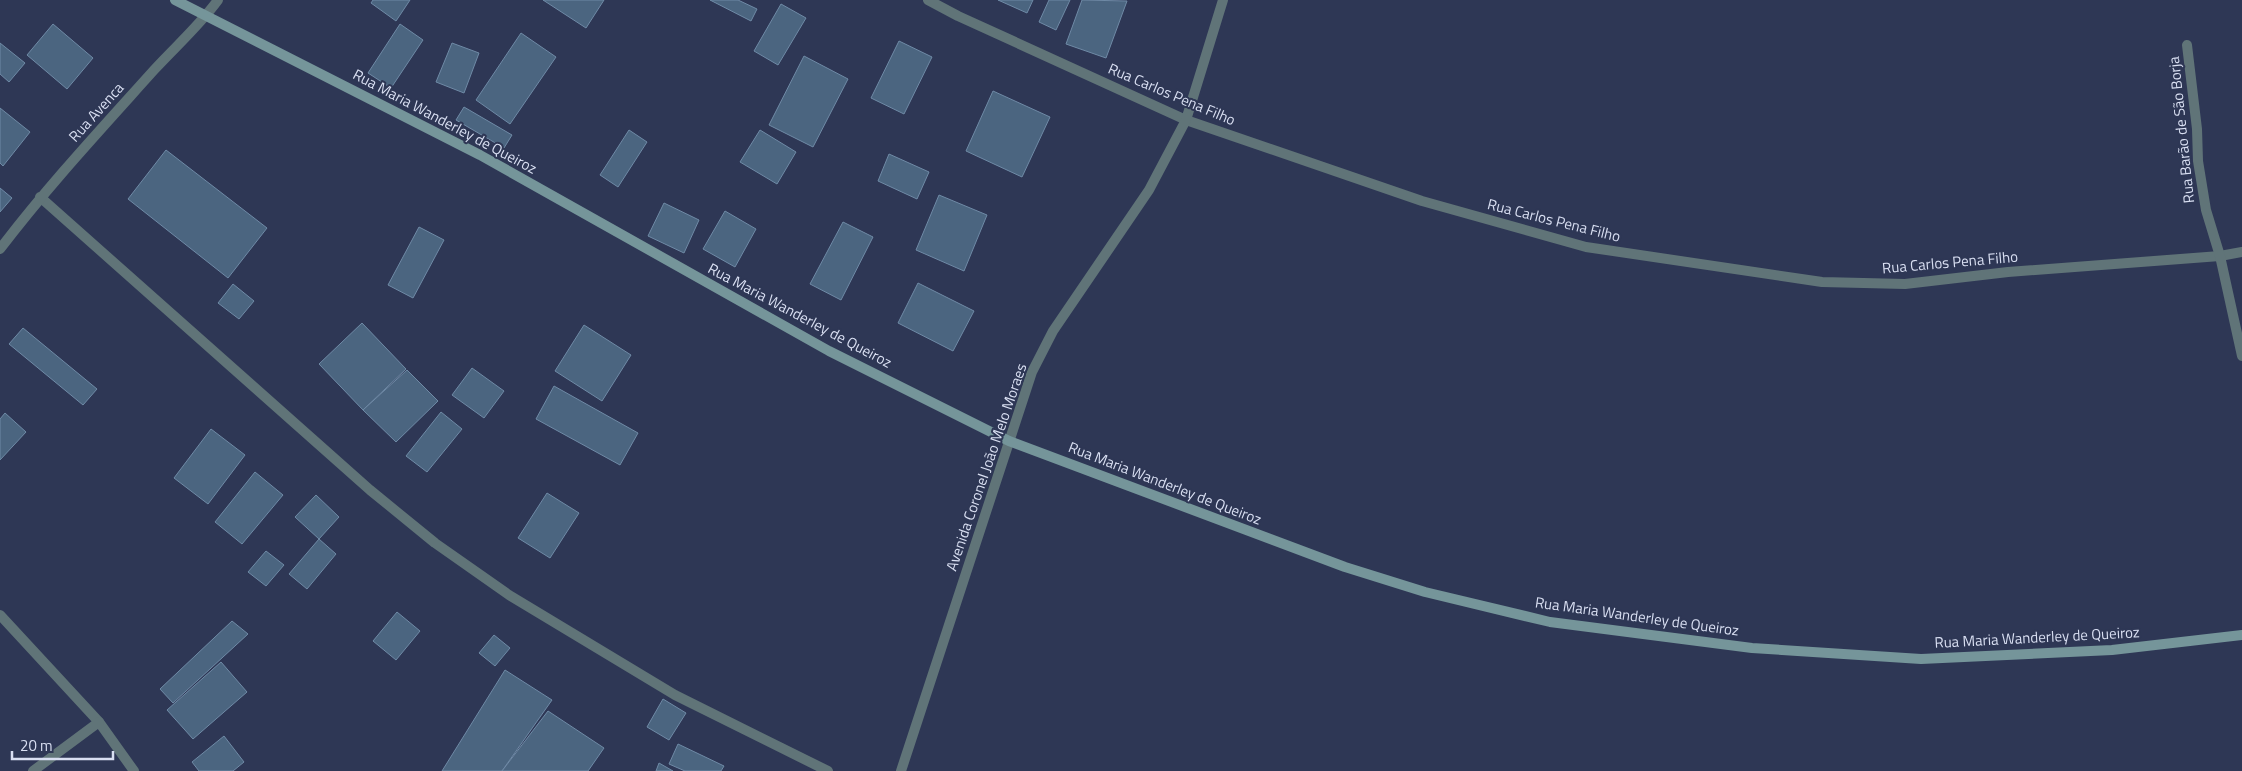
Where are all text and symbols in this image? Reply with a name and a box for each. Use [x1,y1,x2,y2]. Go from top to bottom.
street label: Rua Barão de São Borja [2162,55,2200,205]
street label: Rua Carlos Pena Filho [1105,57,1239,131]
street label: Rua Maria Wanderley de Queiroz [349,63,541,179]
street label: Rua Avenca [63,77,129,147]
street label: Rua Carlos Pena Filho [1485,192,1623,248]
street label: Rua Carlos Pena Filho [1881,245,2019,279]
street label: Rua Maria Wanderley de Queiroz [704,257,896,373]
street label: Avenida Coronel João Melo Moraes [940,360,1032,574]
street label: Rua Maria Wanderley de Queiroz [1065,435,1265,531]
street label: Rua Maria Wanderley de Queiroz [1534,590,1740,642]
street label: Rua Maria Wanderley de Queiroz [1934,620,2140,654]
scale bar [12,728,114,760]
text: 20 m [20,734,53,757]

